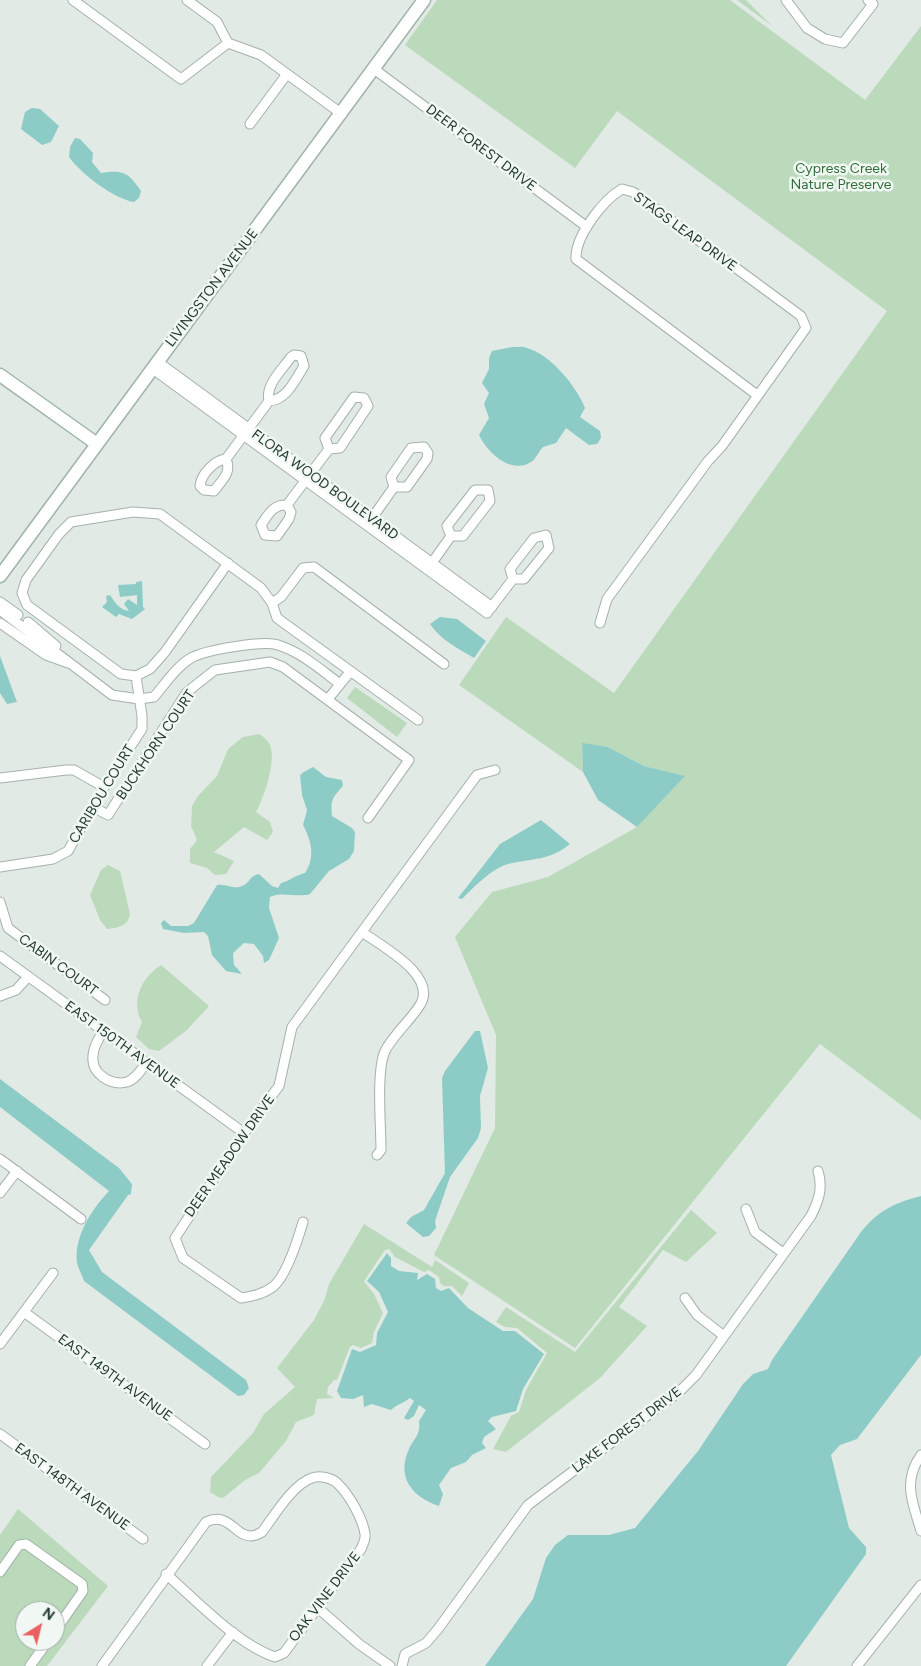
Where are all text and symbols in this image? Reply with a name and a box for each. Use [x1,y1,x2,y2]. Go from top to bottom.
street label: DEER FOREST DRIVE [422,101,540,195]
park label: Cypress Creek Nature Preserve [791,161,891,193]
street label: STAGS LEAP DRIVE [630,189,740,275]
street label: LIVINGSTON AVENUE [162,226,262,350]
street label: FLORA WOOD BOULEVARD [248,426,402,544]
street label: BUCKHORN COURT [113,687,199,803]
street label: CARIBOU COURT [66,742,138,846]
street label: CABIN COURT [15,931,101,999]
street label: EAST 150TH AVENUE [61,998,183,1092]
street label: DEER MEADOW DRIVE [181,1092,279,1220]
street label: EAST 149TH AVENUE [54,1331,176,1425]
street label: LAKE FOREST DRIVE [569,1383,685,1477]
street label: EAST 148TH AVENUE [11,1440,133,1534]
street label: OAK VINE DRIVE [286,1549,364,1645]
north arrow [15,1601,65,1651]
text: N [39,1604,58,1624]

